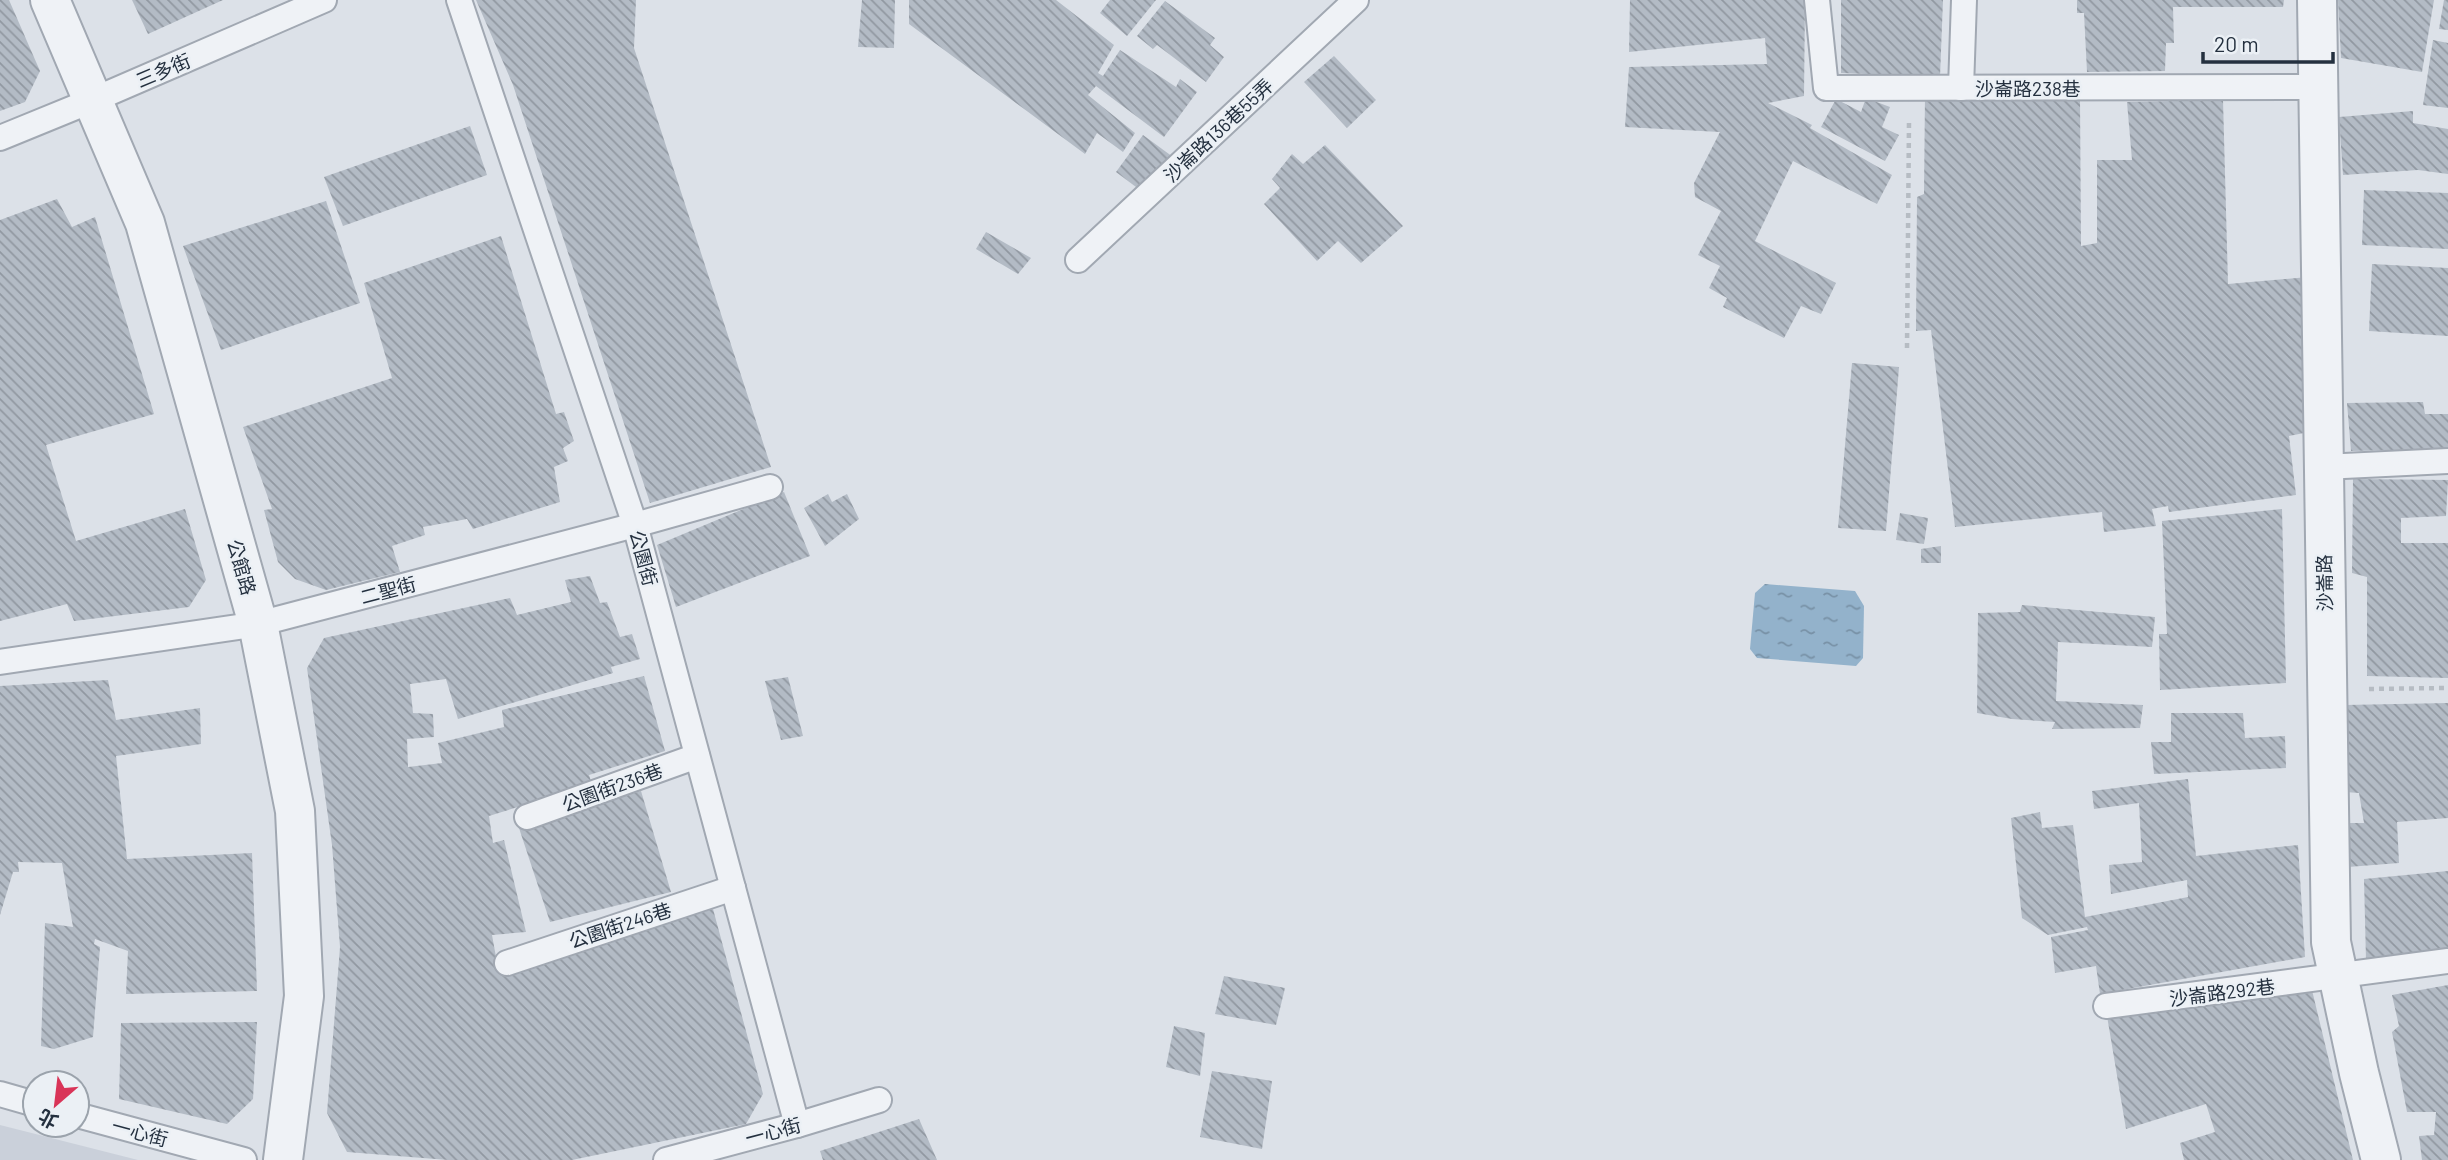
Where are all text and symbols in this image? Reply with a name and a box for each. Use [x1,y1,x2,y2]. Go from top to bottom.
scale bar [2203,21,2332,65]
text: 20 m [2214,31,2259,56]
street label: 三多街 [132,48,194,92]
street label: 沙崙路136巷55弄 [1159,74,1277,186]
street label: 沙崙路238巷 [1975,77,2081,100]
street label: 公園街 [626,527,662,589]
street label: 公館路 [223,536,261,598]
street label: 沙崙路 [2312,554,2336,612]
street label: 二聖街 [357,572,419,608]
street label: 公園街236巷 [558,758,666,816]
street label: 公園街246巷 [566,898,674,952]
street label: 沙崙路292巷 [2168,974,2276,1010]
north arrow [21,1069,91,1139]
text: 北 [34,1105,62,1134]
street label: 一心街 [742,1113,804,1149]
street label: 一心街 [109,1114,171,1150]

